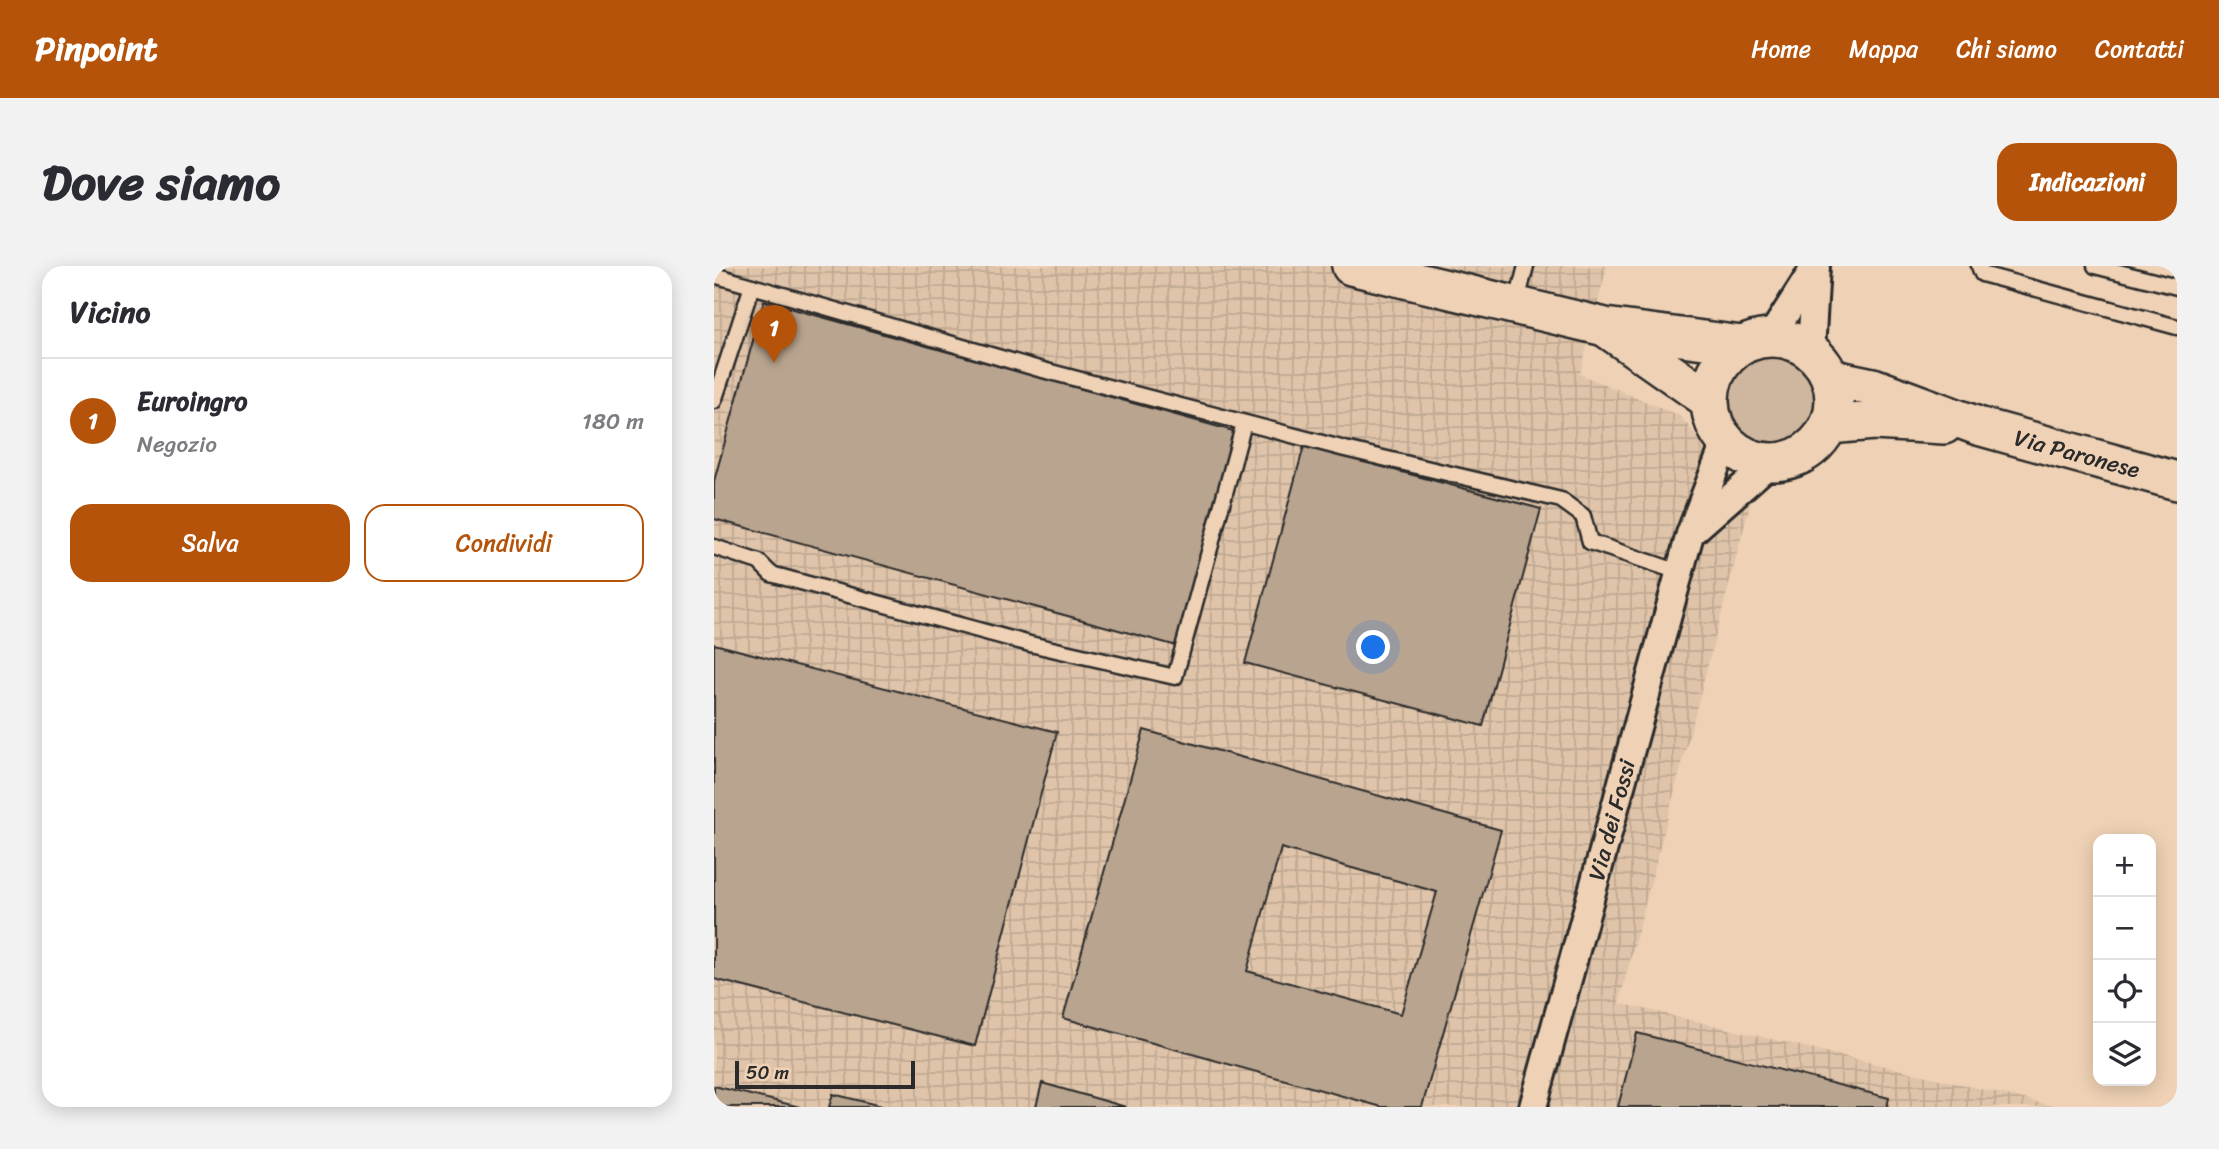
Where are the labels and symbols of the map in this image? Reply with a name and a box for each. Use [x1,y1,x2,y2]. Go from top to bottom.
pin: 1 [751,305,797,363]
street label: Via Paronese [2010,418,2144,490]
your location [1356,630,1390,664]
street label: Via dei Fossi [1576,754,1648,885]
scale bar [735,1058,915,1090]

